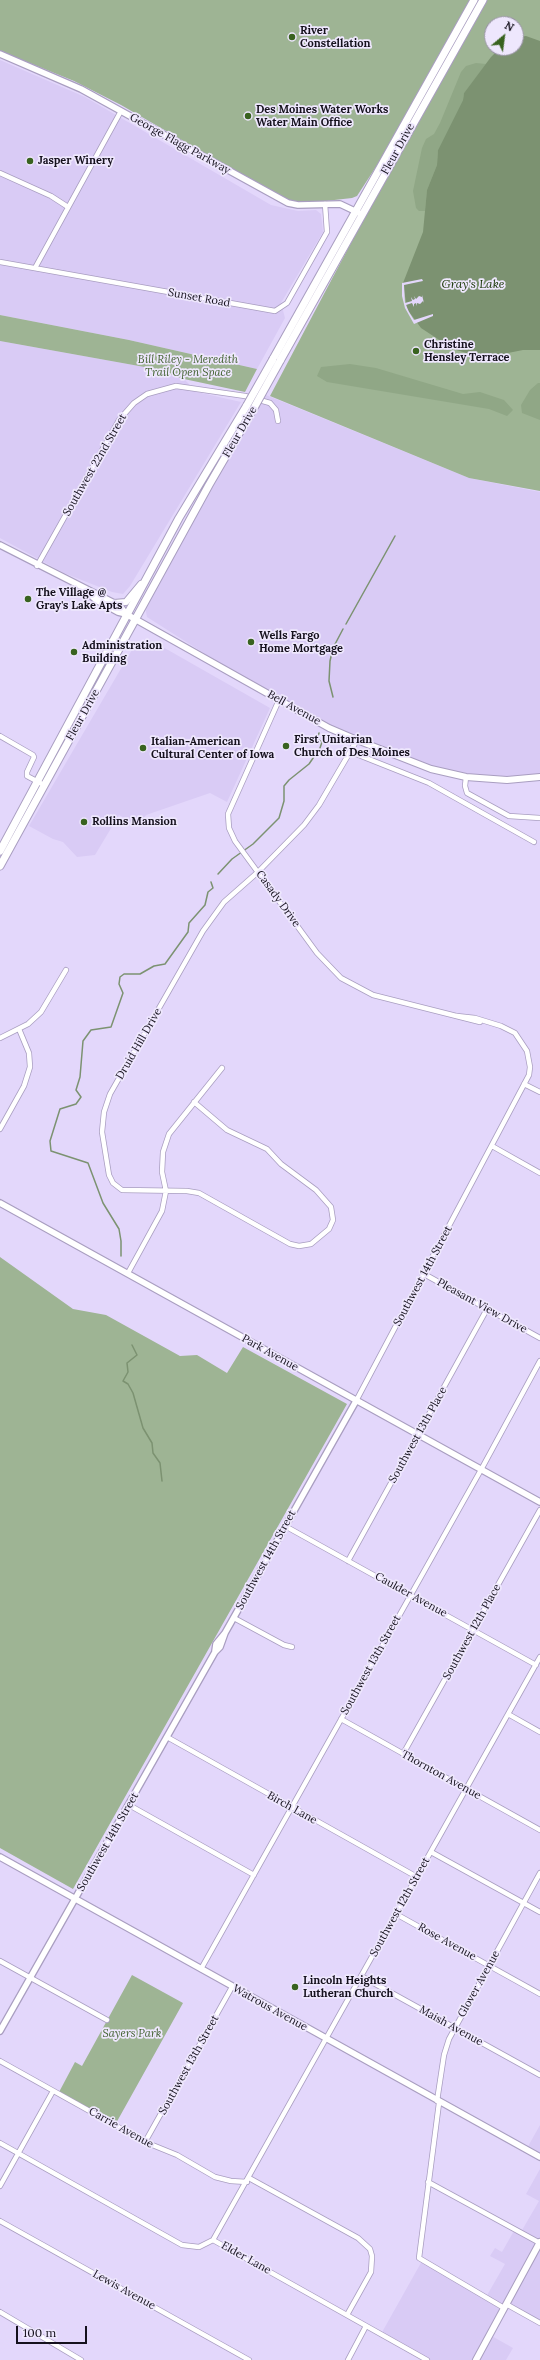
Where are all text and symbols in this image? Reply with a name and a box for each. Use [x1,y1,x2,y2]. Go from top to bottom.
north arrow [484,16,524,56]
text: N [502,18,516,35]
place label: River Constellation [300,24,371,50]
marker: River Constellation [287,32,297,42]
place label: Des Moines Water Works Water Main Office [256,103,388,129]
street label: George Flagg Parkway [127,111,233,177]
marker: Des Moines Water Works Water Main Office [243,111,253,121]
street label: Fleur Drive [378,121,418,177]
place label: Jasper Winery [38,154,113,168]
marker: Jasper Winery [25,156,35,166]
water label: Gray's Lake [441,278,505,292]
street label: Sunset Road [167,286,231,310]
place label: Christine Hensley Terrace [424,338,510,364]
marker: Christine Hensley Terrace [411,346,421,356]
park label: Bill Riley - Meredith Trail Open Space [138,353,238,379]
street label: Fleur Drive [220,404,260,460]
street label: Southwest 22nd Street [60,411,130,519]
place label: The Village @ Gray's Lake Apts [36,586,122,612]
marker: The Village @ Gray's Lake Apts [23,594,33,604]
place label: Wells Fargo Home Mortgage [259,629,343,655]
marker: Wells Fargo Home Mortgage [246,637,256,647]
place label: Administration Building [82,639,162,665]
marker: Administration Building [69,647,79,657]
street label: Fleur Drive [63,687,103,743]
street label: Bell Avenue [265,688,323,728]
place label: First Unitarian Church of Des Moines [294,733,410,759]
place label: Italian-American Cultural Center of Iowa [151,735,274,761]
marker: First Unitarian Church of Des Moines [281,741,291,751]
marker: Italian-American Cultural Center of Iowa [138,743,148,753]
place label: Rollins Mansion [92,815,177,829]
marker: Rollins Mansion [79,817,89,827]
street label: Casady Drive [253,868,303,930]
street label: Druid Hill Drive [113,1006,165,1082]
street label: Southwest 14th Street [391,1224,455,1328]
street label: Pleasant View Drive [435,1276,529,1336]
street label: Park Avenue [239,1332,301,1374]
street label: Southwest 13th Place [386,1385,450,1485]
street label: Southwest 14th Street [233,1508,299,1612]
street label: Caulder Avenue [373,1570,449,1620]
street label: Southwest 12th Place [440,1582,504,1682]
street label: Southwest 13th Street [338,1613,404,1717]
street label: Thornton Avenue [399,1748,483,1802]
street label: Birch Lane [265,1789,319,1827]
street label: Southwest 14th Street [74,1790,142,1894]
street label: Southwest 12th Street [367,1855,433,1959]
street label: Rose Avenue [416,1921,478,1963]
street label: Glover Avenue [455,1948,503,2020]
place label: Lincoln Heights Lutheran Church [303,1974,393,2000]
street label: Watrous Avenue [230,1982,310,2034]
marker: Lincoln Heights Lutheran Church [290,1982,300,1992]
street label: Maish Avenue [417,2003,485,2049]
street label: Southwest 13th Street [156,2013,222,2117]
park label: Sayers Park [103,2027,161,2041]
street label: Carrie Avenue [86,2105,156,2151]
street label: Elder Lane [219,2239,273,2277]
street label: Lewis Avenue [90,2267,158,2313]
scale bar [18,2318,89,2344]
text: 100 m [23,2325,56,2340]

